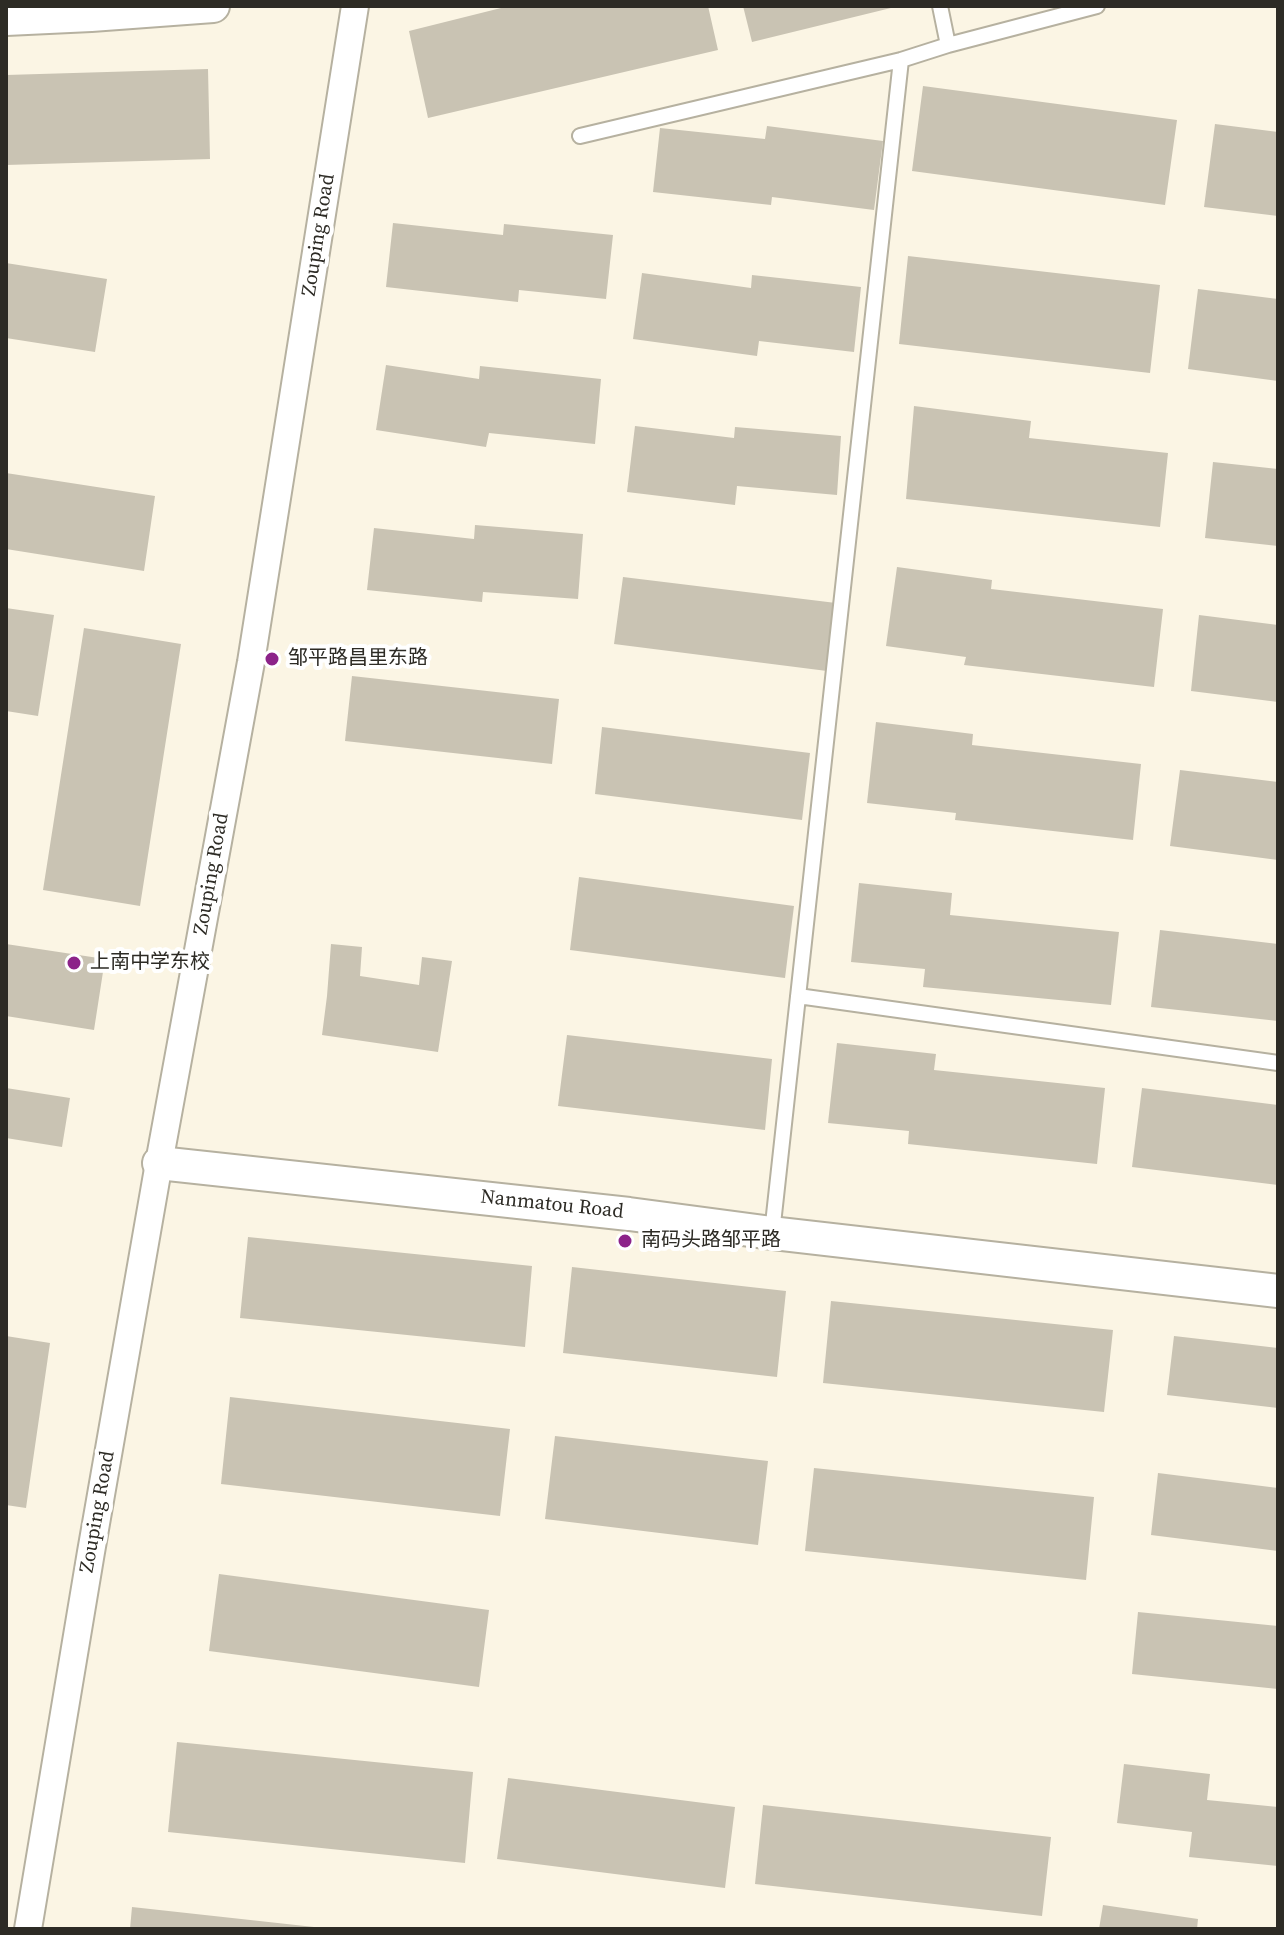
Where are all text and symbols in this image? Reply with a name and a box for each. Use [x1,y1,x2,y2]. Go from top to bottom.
street label: Zouping Road [298,172,340,298]
place label: 邹平路昌里东路 [288,647,428,671]
marker: 邹平路昌里东路 [263,650,281,668]
street label: Zouping Road [189,811,235,937]
place label: 上南中学东校 [90,951,210,975]
marker: 上南中学东校 [65,954,83,972]
street label: Nanmatou Road [479,1186,625,1224]
place label: 南码头路邹平路 [641,1229,781,1253]
marker: 南码头路邹平路 [616,1232,634,1250]
street label: Zouping Road [75,1449,121,1575]

